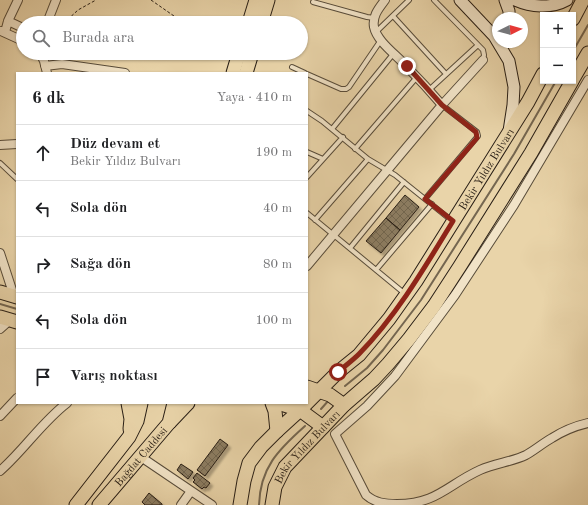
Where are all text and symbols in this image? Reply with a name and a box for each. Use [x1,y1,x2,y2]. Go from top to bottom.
north arrow [492,12,528,48]
map controls [540,12,576,84]
button: + [540,12,576,48]
search box [16,16,308,60]
icon: search [30,27,52,49]
text: Burada ara [62,31,134,46]
button: − [540,48,576,84]
route end [398,57,416,75]
text: 6 dk [32,90,65,107]
text: Yaya · 410 m [217,91,292,104]
street label: Bekir Yıldız Bulvarı [458,127,517,213]
text: Düz devam et [70,137,160,152]
icon: ahead [32,142,54,164]
text: 190 m [255,146,292,159]
text: Bekir Yıldız Bulvarı [70,155,181,168]
icon: left [32,198,54,220]
text: Sola dön [70,201,127,216]
text: 40 m [263,202,292,215]
icon: right [32,254,54,276]
text: Sağa dön [70,257,131,272]
text: 80 m [263,258,292,271]
icon: left [32,310,54,332]
text: Sola dön [70,313,127,328]
text: 100 m [255,314,292,327]
route start [329,363,347,381]
icon: arrive [32,366,54,388]
text: Varış noktası [70,369,158,384]
street label: Bekir Yıldız Bulvarı [274,409,343,486]
street label: Bağdat Caddesi [113,425,170,489]

